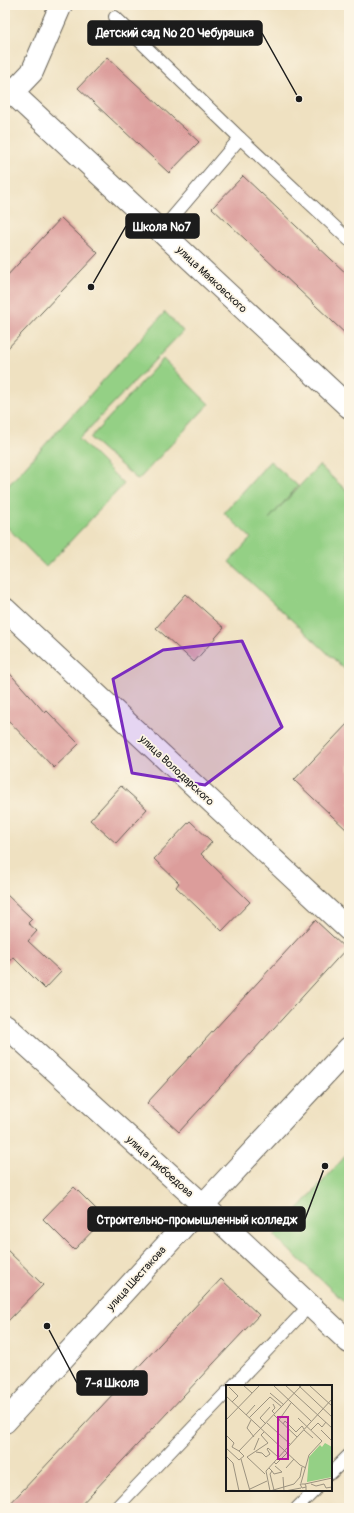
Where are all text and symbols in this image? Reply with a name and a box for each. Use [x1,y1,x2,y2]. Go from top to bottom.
callout: Детский сад № 20 Чебурашка [88,21,262,45]
text: Детский сад № 20 Чебурашка [95,26,254,41]
callout: Школа №7 [126,214,199,238]
text: Школа №7 [132,220,192,235]
street label: улица Маяковского [173,243,250,315]
street label: улица Володарского [136,732,217,808]
street label: улица Грибоедова [123,1132,196,1200]
callout: Строительно-промышленный колледж [88,1207,305,1231]
text: Строительно-промышленный колледж [97,1213,298,1228]
street label: улица Шестакова [103,1243,169,1314]
callout: 7-я Школа [77,1371,147,1395]
text: 7-я Школа [85,1376,139,1391]
inset map [226,1385,332,1491]

